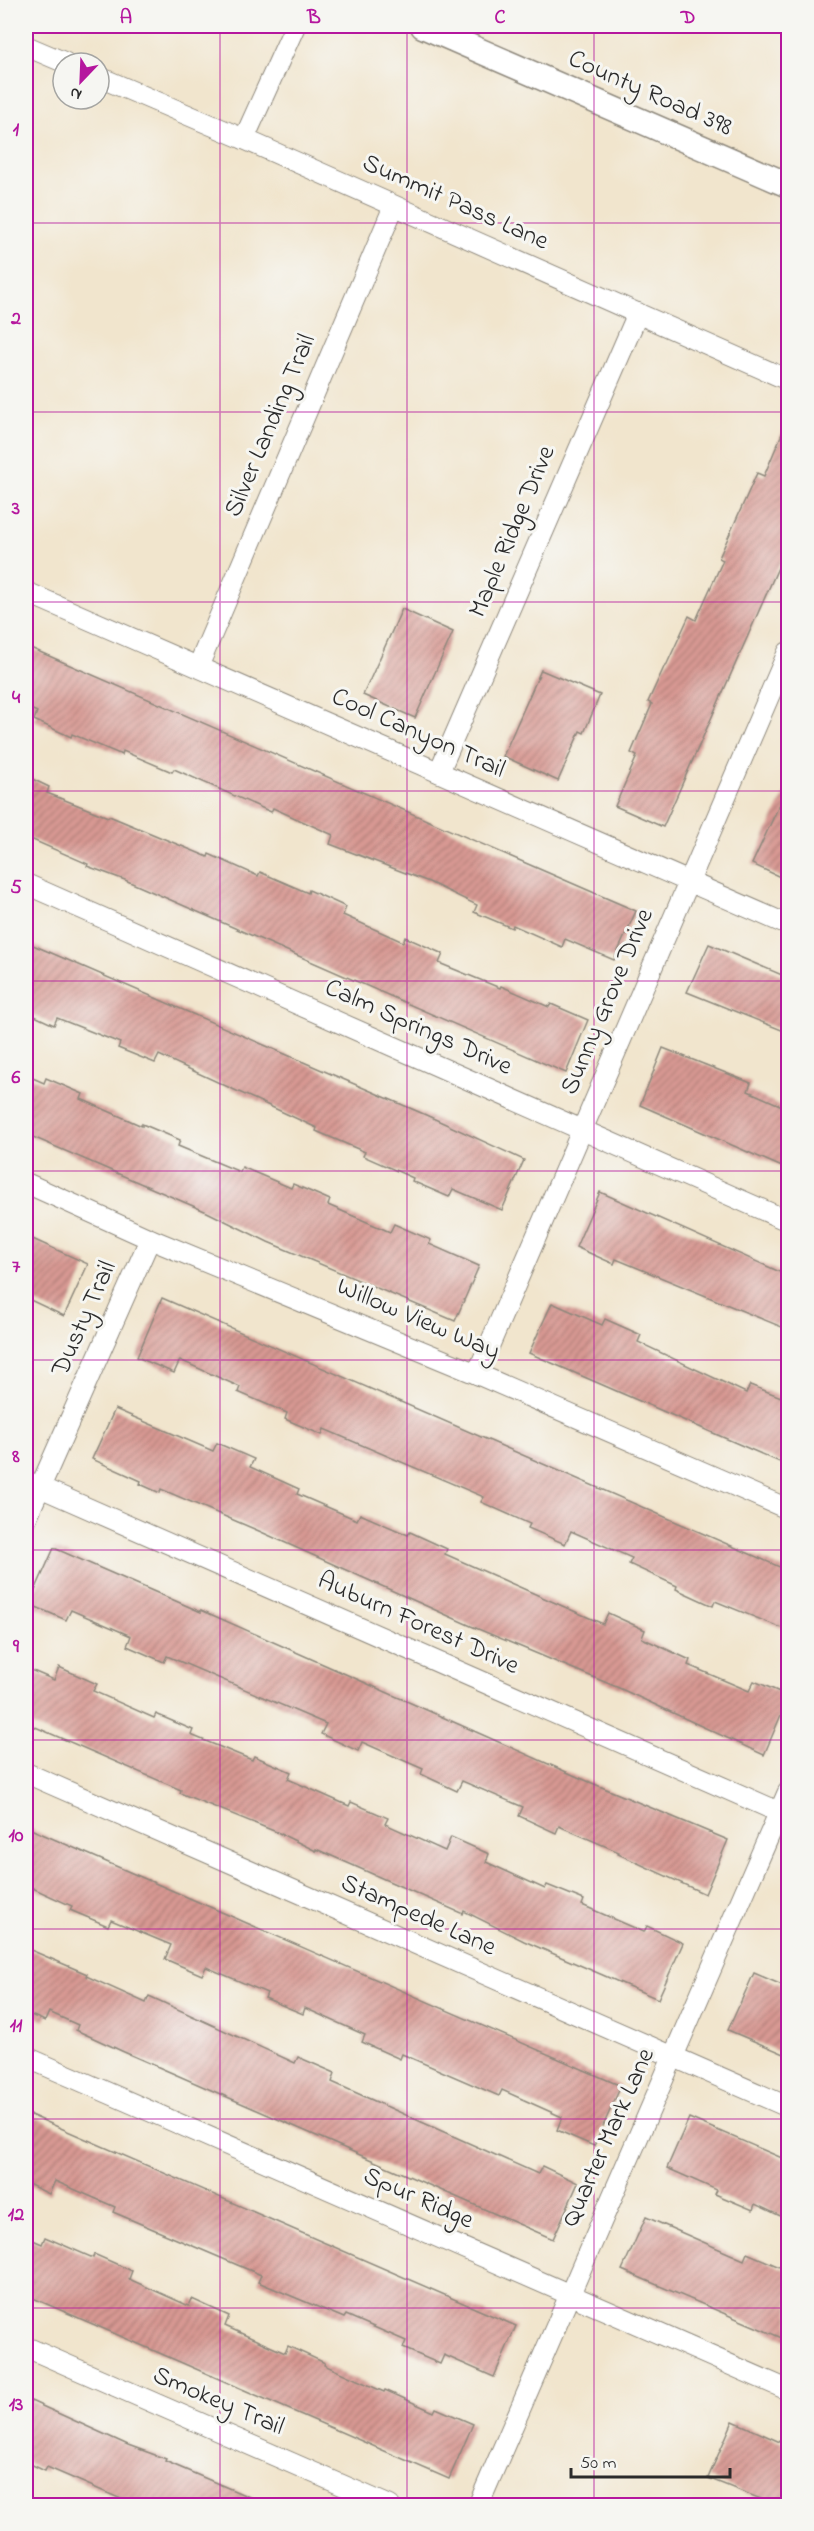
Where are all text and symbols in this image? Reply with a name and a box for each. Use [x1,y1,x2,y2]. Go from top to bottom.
text: A [120,4,132,33]
text: B [306,4,321,33]
text: C [495,4,506,33]
text: D [680,4,695,33]
street label: County Road 398 [562,41,739,147]
north arrow [51,51,111,111]
text: N [66,80,86,106]
text: 1 [13,116,20,145]
street label: Summit Pass Lane [356,145,555,261]
text: 2 [10,305,21,334]
street label: Silver Landing Trail [215,329,327,523]
street label: Maple Ridge Drive [460,440,566,624]
text: 3 [11,495,20,524]
street label: Cool Canyon Trail [325,679,511,789]
text: 4 [12,684,21,713]
text: 5 [10,874,22,903]
street label: Sunny Grove Drive [552,903,665,1101]
street label: Calm Springs Drive [318,970,518,1086]
text: 6 [12,1064,21,1093]
text: 7 [12,1253,21,1282]
street label: Dusty Trail [42,1255,127,1384]
street label: Willow View Way [330,1269,506,1371]
text: 8 [11,1443,20,1472]
street label: Auburn Forest Drive [311,1562,525,1686]
text: 9 [12,1633,20,1662]
text: 10 [9,1822,24,1851]
street label: Stampede Lane [334,1865,502,1967]
text: 11 [10,2012,23,2041]
street label: Quarter Mark Lane [553,2042,666,2234]
street label: Spur Ridge [357,2158,480,2240]
text: 12 [8,2201,24,2230]
street label: Smokey Trail [146,2357,290,2447]
text: 13 [9,2391,23,2420]
scale bar [571,2441,730,2479]
text: 50 m [580,2451,617,2477]

